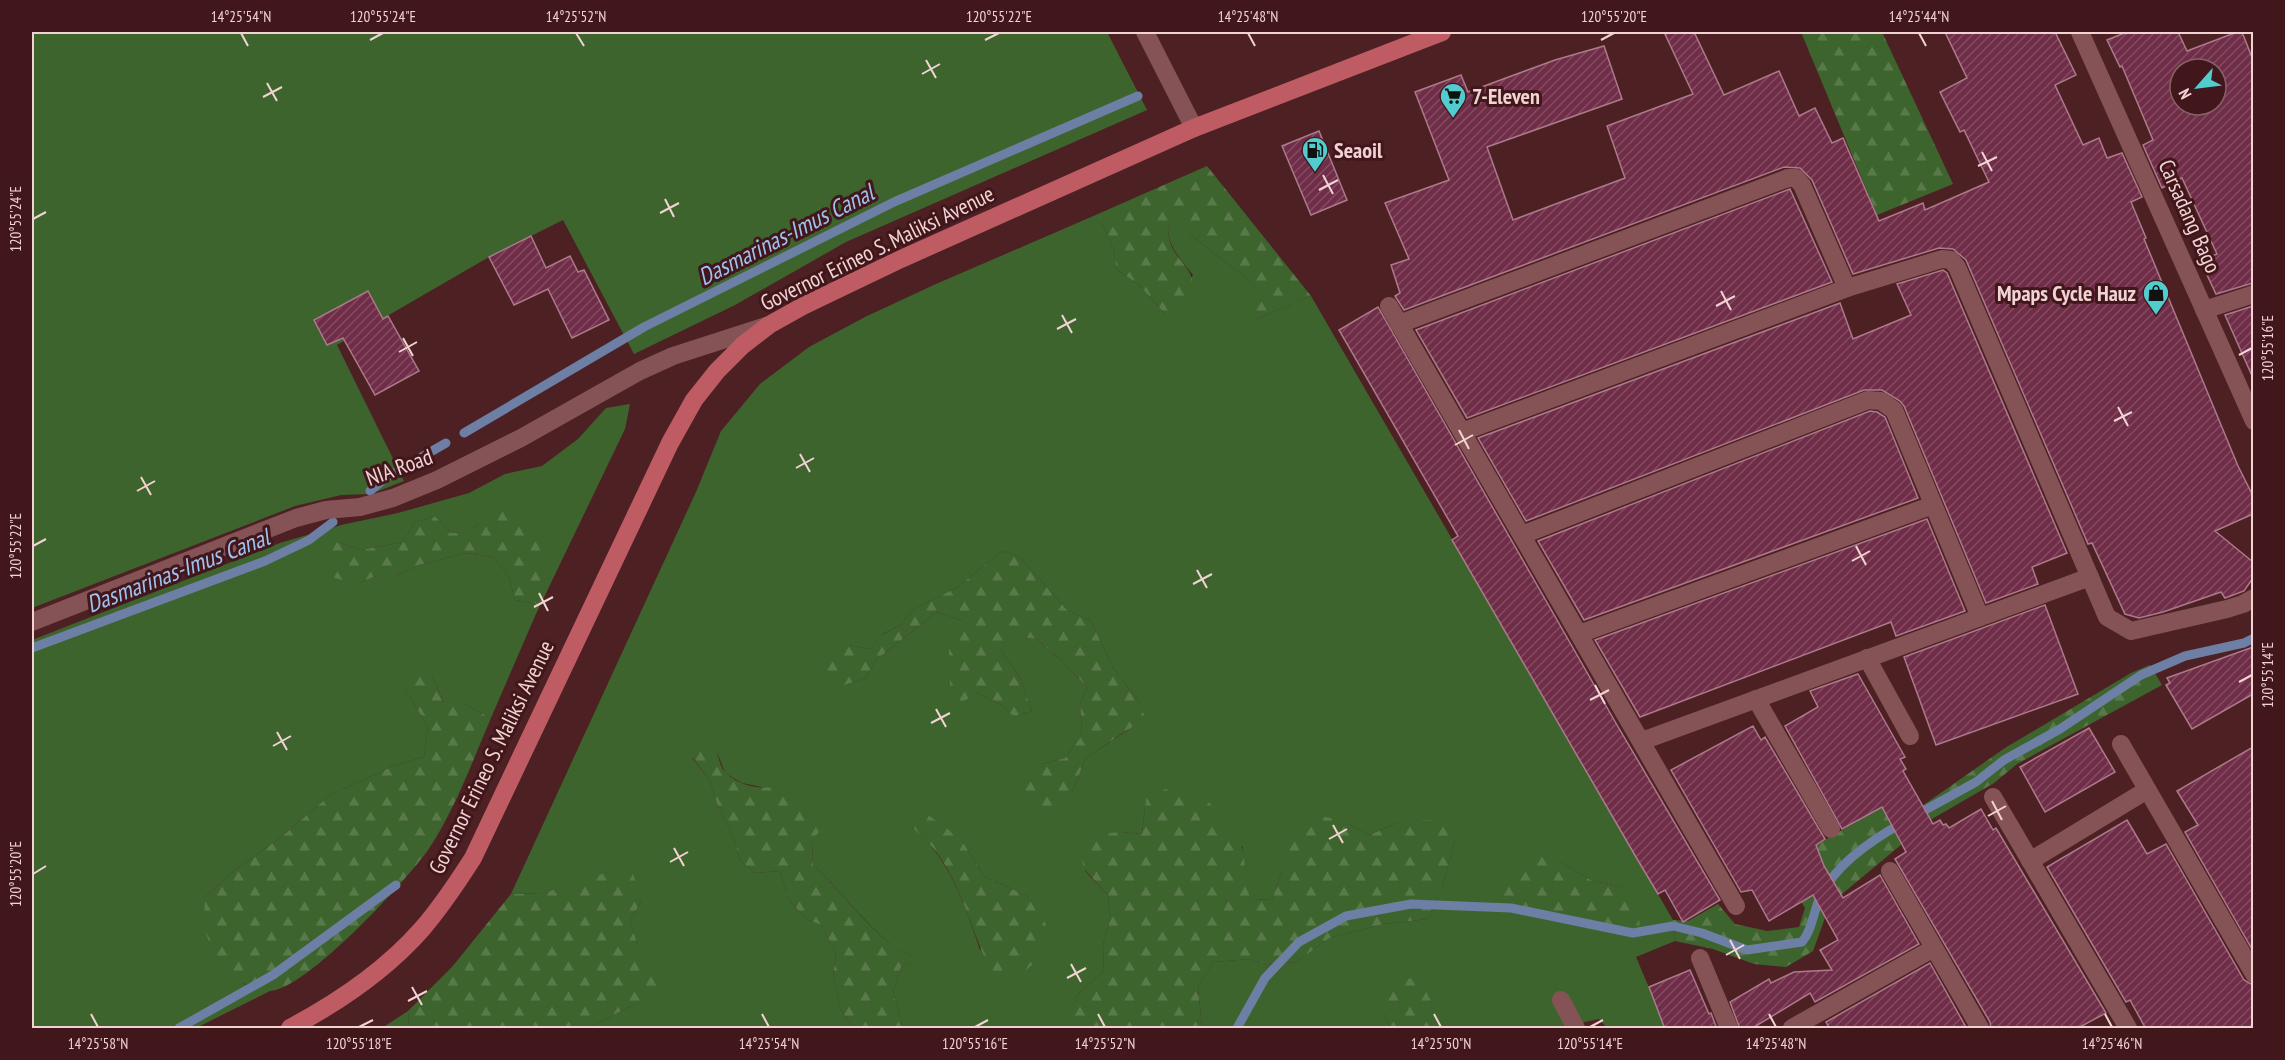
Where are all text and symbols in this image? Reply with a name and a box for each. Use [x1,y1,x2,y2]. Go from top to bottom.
text: 14°25'54"N [211,7,271,26]
text: 120°55'24"E [350,7,416,26]
text: 14°25'52"N [546,7,606,26]
text: 120°55'22"E [966,7,1032,26]
text: 14°25'48"N [1218,7,1278,26]
text: 120°55'20"E [1581,7,1647,26]
text: 14°25'44"N [1889,7,1949,26]
north arrow [2168,57,2228,117]
supermarket icon: 7-Eleven [1438,81,1468,119]
place label: 7-Eleven [1472,82,1540,110]
text: N [2174,86,2196,103]
fuel station icon: Seaoil [1300,135,1330,173]
place label: Seaoil [1334,136,1383,164]
street label: Carsadang Bago [2153,155,2227,277]
water label: Dasmarinas-Imus Canal [693,176,881,292]
street label: Governor Erineo S. Maliksi Avenue [756,179,998,317]
text: 120°55'24"E [6,186,25,252]
shop icon: Mpaps Cycle Hauz [2141,278,2171,316]
place label: Mpaps Cycle Hauz [1997,279,2136,307]
text: 120°55'16"E [2258,315,2277,381]
street label: NIA Road [362,442,436,492]
text: 120°55'22"E [6,513,25,579]
water label: Dasmarinas-Imus Canal [82,521,276,620]
street label: Governor Erineo S. Maliksi Avenue [422,636,560,878]
text: 120°55'14"E [2258,642,2277,708]
text: 120°55'20"E [6,841,25,907]
text: 14°25'58"N [68,1034,128,1053]
text: 120°55'18"E [326,1034,392,1053]
text: 14°25'54"N [739,1034,799,1053]
text: 120°55'16"E [942,1034,1008,1053]
text: 14°25'52"N [1075,1034,1135,1053]
text: 14°25'50"N [1411,1034,1471,1053]
text: 120°55'14"E [1557,1034,1623,1053]
text: 14°25'48"N [1746,1034,1806,1053]
text: 14°25'46"N [2082,1034,2142,1053]

